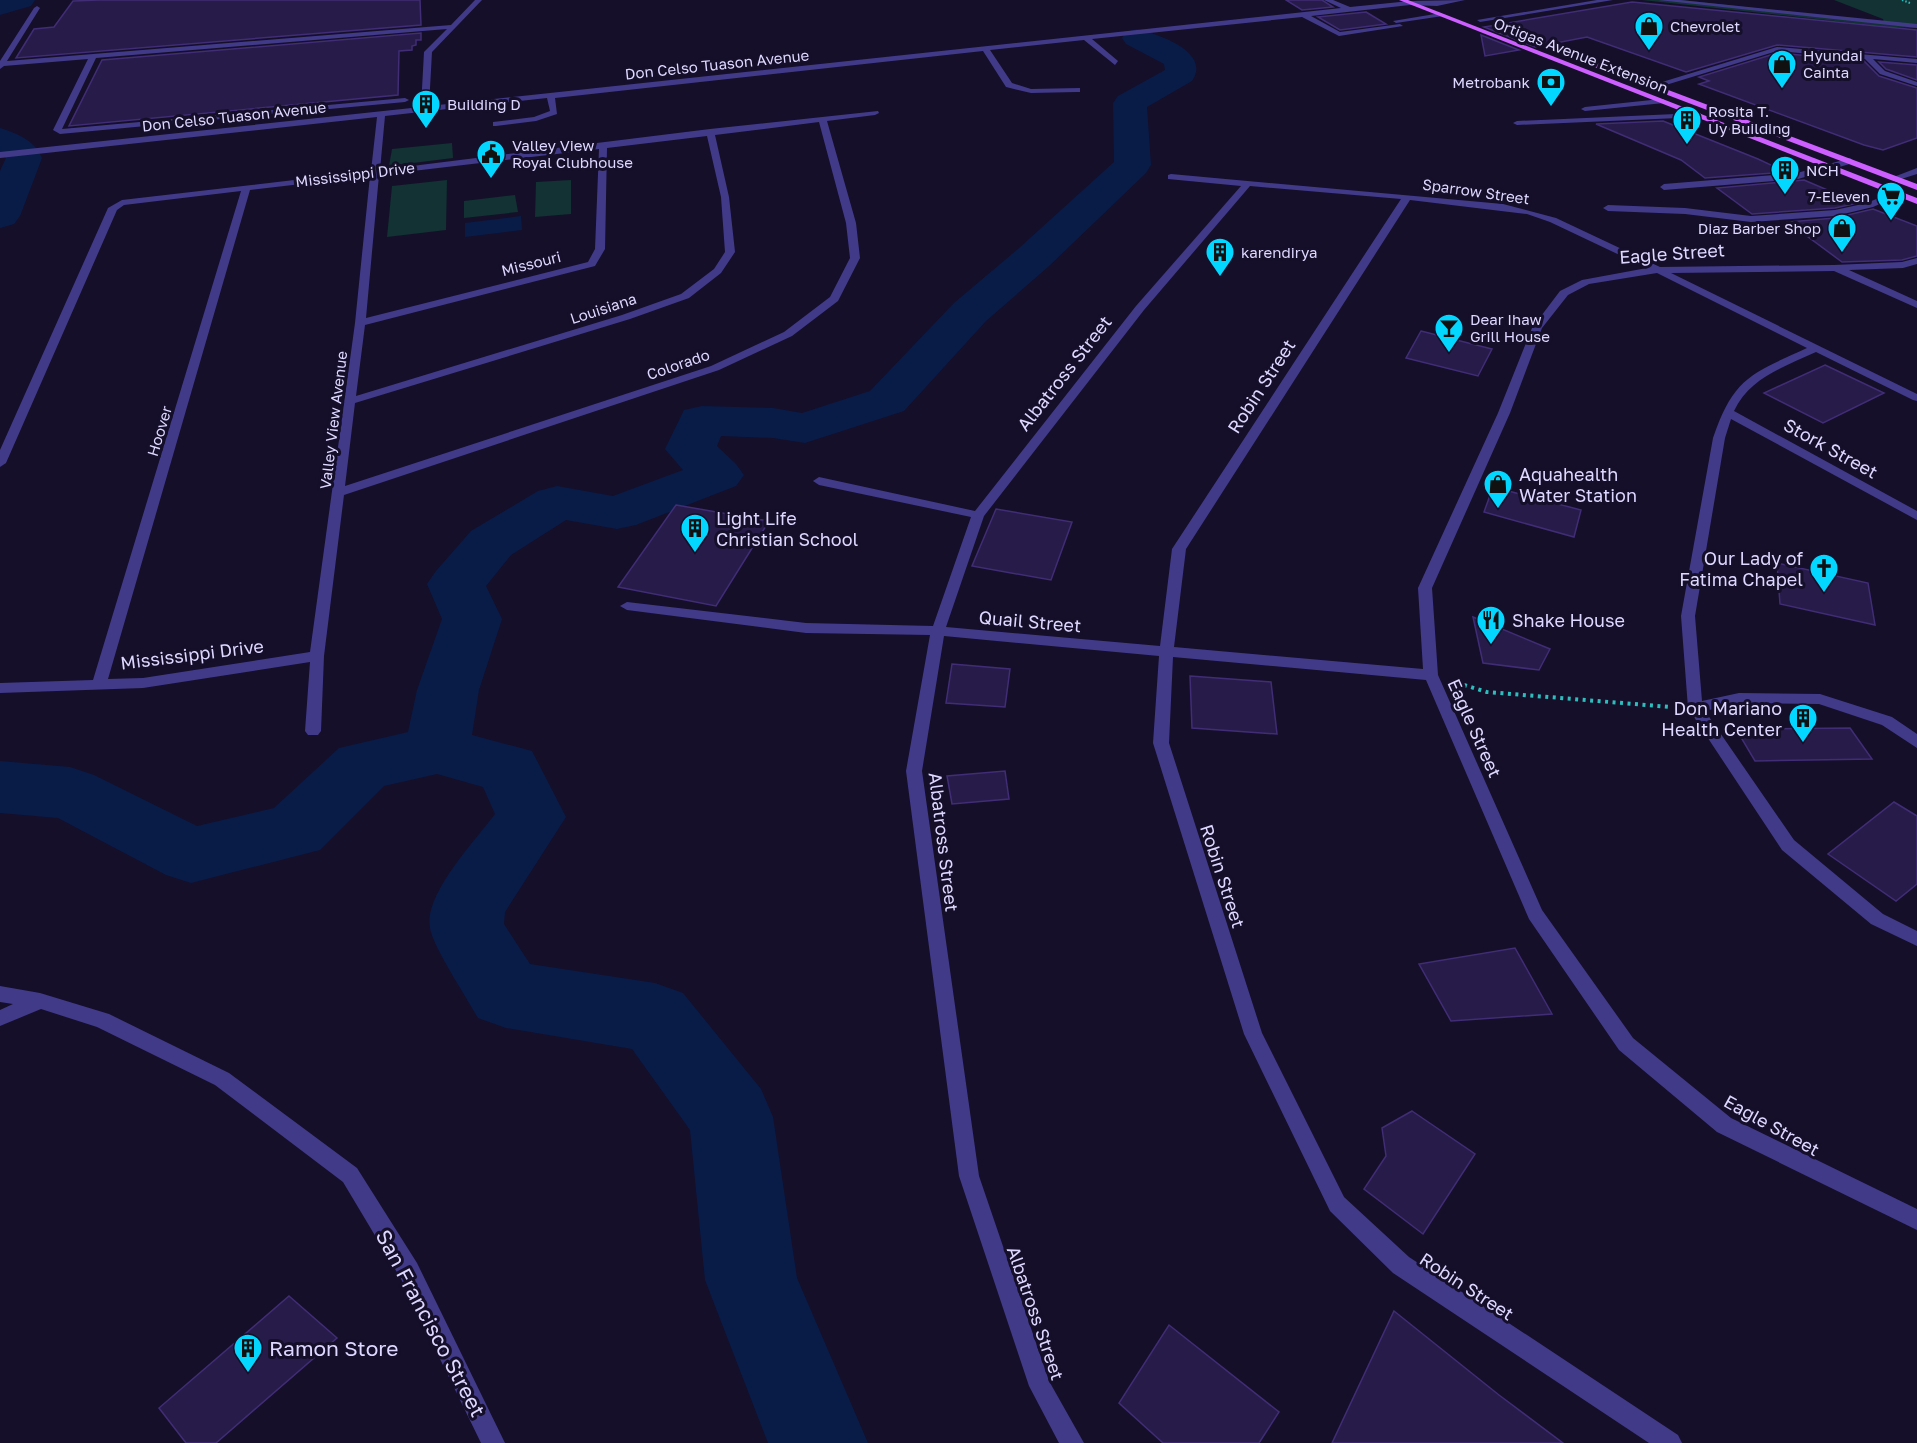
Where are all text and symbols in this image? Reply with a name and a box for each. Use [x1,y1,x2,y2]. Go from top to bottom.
shop icon: Chevrolet [1633,10,1665,52]
street label: Ortigas Avenue Extension [1491,13,1671,97]
place label: Chevrolet [1670,17,1740,35]
street label: Don Celso Tuason Avenue [624,45,810,83]
place label: Hyundai Cainta [1803,46,1863,81]
shop icon: Hyundai Cainta [1766,48,1798,90]
bank icon: Metrobank [1535,66,1567,108]
place label: Metrobank [1452,73,1531,91]
building icon: Building D [410,88,442,130]
place label: Building D [447,95,521,113]
street label: Don Celso Tuason Avenue [141,97,327,135]
place label: Rosita T. Uy Building [1708,102,1791,137]
building icon: Rosita T. Uy Building [1671,104,1703,146]
place label: Valley View Royal Clubhouse [512,136,633,171]
public building icon: Valley View Royal Clubhouse [475,138,507,180]
building icon: NCH [1769,154,1801,196]
street label: Mississippi Drive [294,158,416,190]
place label: NCH [1806,161,1839,179]
street label: Sparrow Street [1421,175,1531,207]
supermarket icon: 7-Eleven [1875,180,1907,222]
place label: 7-Eleven [1808,187,1870,205]
shop icon: Diaz Barber Shop [1826,212,1858,254]
place label: Diaz Barber Shop [1698,219,1821,237]
building icon: karendirya [1204,236,1236,278]
street label: Eagle Street [1618,238,1726,268]
place label: karendirya [1241,243,1317,261]
street label: Missouri [499,247,563,279]
street label: Louisiana [568,289,638,327]
place label: Dear Ihaw Grill House [1470,310,1550,345]
street label: Albatross Street [1012,311,1116,435]
bar icon: Dear Ihaw Grill House [1433,312,1465,354]
street label: Robin Street [1222,335,1300,437]
street label: Colorado [644,345,712,383]
street label: Valley View Avenue [316,350,350,490]
street label: Hoover [143,403,175,458]
street label: Stork Street [1780,413,1882,483]
place label: Aquahealth Water Station [1519,463,1637,506]
shop icon: Aquahealth Water Station [1482,468,1514,510]
place label: Light Life Christian School [716,507,858,550]
building icon: Light Life Christian School [679,512,711,554]
place label: Our Lady of Fatima Chapel [1679,547,1803,590]
church icon: Our Lady of Fatima Chapel [1808,552,1840,594]
restaurant icon: Shake House [1475,604,1507,646]
street label: Quail Street [978,606,1082,636]
place label: Shake House [1512,609,1625,631]
street label: Mississippi Drive [119,634,265,674]
street label: Eagle Street [1443,675,1507,781]
place label: Don Mariano Health Center [1661,697,1782,740]
building icon: Don Mariano Health Center [1787,702,1819,744]
street label: Albatross Street [925,771,963,913]
street label: Robin Street [1196,821,1250,931]
street label: Eagle Street [1720,1090,1824,1160]
street label: San Francisco Street [371,1225,491,1421]
street label: Albatross Street [1003,1243,1069,1383]
street label: Robin Street [1416,1247,1518,1325]
building icon: Ramon Store [232,1332,264,1374]
place label: Ramon Store [269,1335,398,1361]

